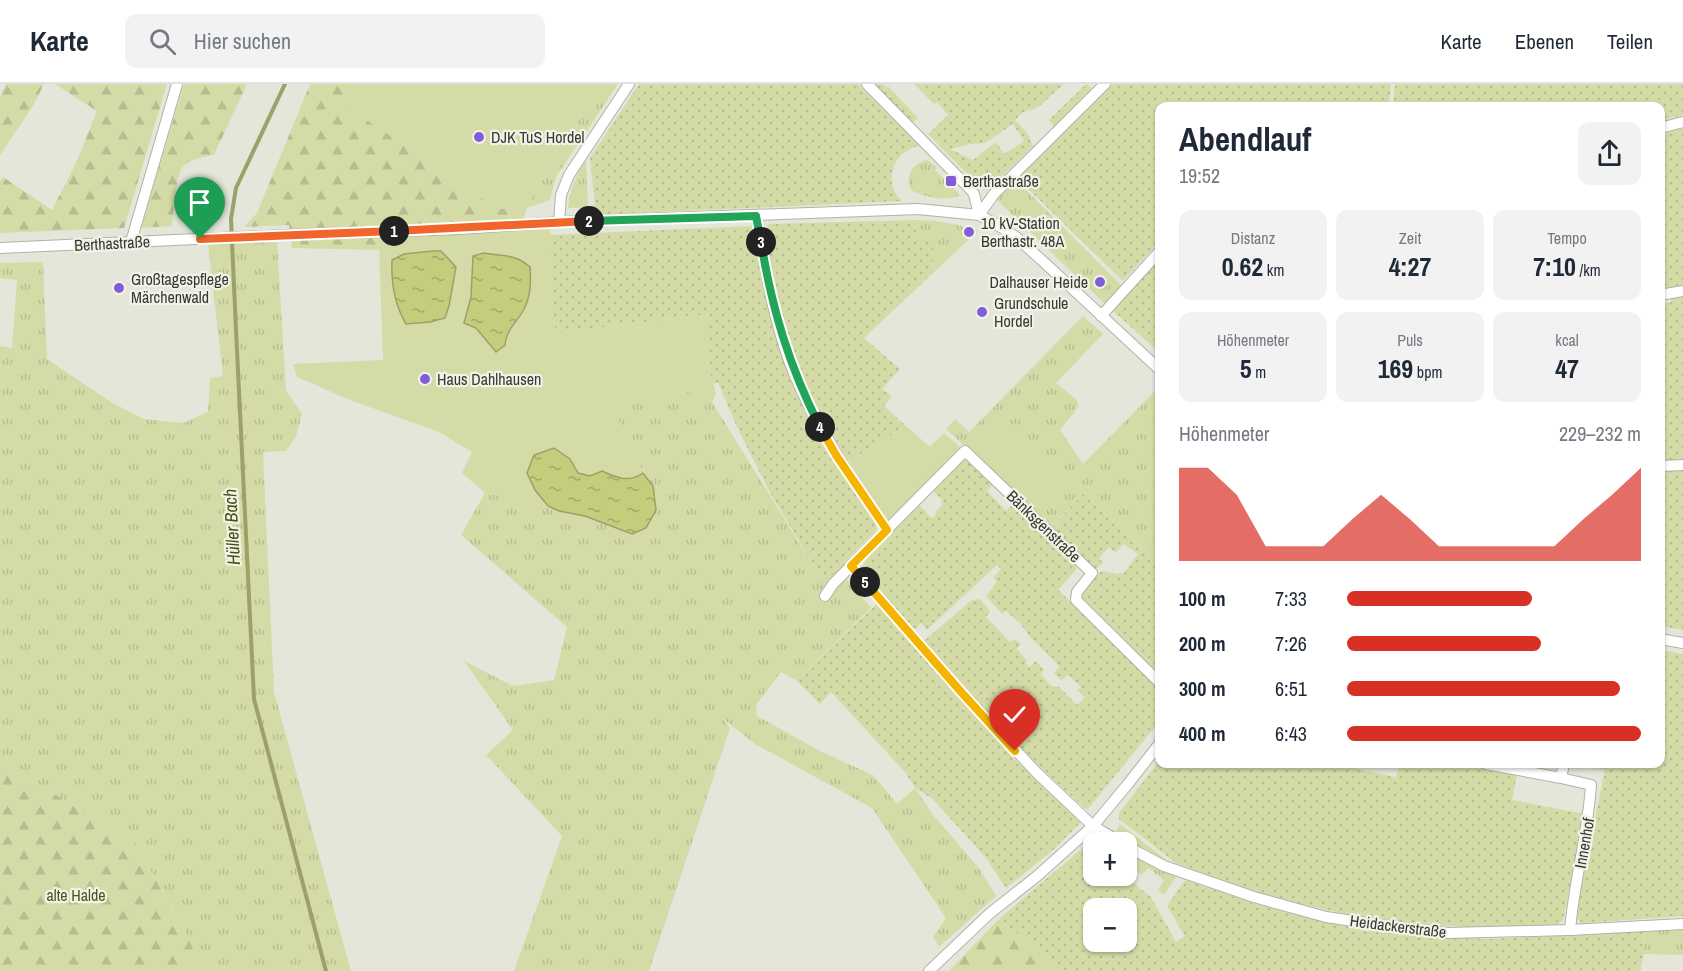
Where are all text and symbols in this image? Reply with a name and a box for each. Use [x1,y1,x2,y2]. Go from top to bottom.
search box [125,14,545,68]
text: Karte [30,22,89,60]
icon: search [146,25,179,58]
text: Hier suchen [194,26,291,56]
text: Karte [1441,27,1482,56]
text: Ebenen [1515,27,1574,56]
text: Teilen [1607,27,1653,56]
text: Abendlauf [1179,117,1311,161]
button: share [1578,122,1641,185]
place label: DJK TuS Hordel [491,126,585,148]
marker: DJK TuS Hordel [472,130,486,144]
text: 19:52 [1179,162,1220,189]
place label: Berthastraße [963,170,1039,192]
marker: Berthastraße [944,174,958,188]
pin [174,177,225,239]
icon: arrive [183,186,216,219]
pin: 2 [574,206,604,236]
text: 2 [585,210,593,232]
place label: 10 kV-Station Berthastr. 48A [981,212,1064,252]
pin: 1 [379,216,409,246]
text: 1 [390,220,398,242]
marker: 10 kV-Station Berthastr. 48A [962,225,976,239]
pin: 3 [746,227,776,257]
text: Distanz [1231,227,1275,249]
text: Zeit [1399,227,1421,249]
text: Tempo [1547,227,1587,249]
street label: Berthastraße [74,230,150,256]
text: 3 [757,231,765,253]
text: 0.62 [1222,249,1263,284]
text: 4:27 [1389,249,1431,284]
text: 7:10 [1533,249,1576,284]
text: km [1263,259,1284,281]
text: /km [1576,259,1601,281]
place label: Großtagespflege Märchenwald [131,268,229,308]
place label: Dalhauser Heide [990,271,1088,293]
marker: Dalhauser Heide [1093,275,1107,289]
marker: Großtagespflege Märchenwald [112,281,126,295]
place label: Grundschule Hordel [994,292,1068,332]
marker: Grundschule Hordel [975,305,989,319]
text: Höhenmeter [1217,329,1289,351]
text: Puls [1397,329,1423,351]
text: kcal [1555,329,1579,351]
text: 5 [1240,351,1252,386]
text: 169 [1378,351,1413,386]
text: 47 [1555,351,1579,386]
text: m [1252,361,1266,383]
text: bpm [1413,361,1442,383]
place label: Haus Dahlhausen [437,368,541,390]
marker: Haus Dahlhausen [418,372,432,386]
pin: 4 [805,412,835,442]
text: 4 [816,416,824,438]
text: Höhenmeter [1179,420,1269,447]
text: 229–232 m [1559,420,1641,447]
street label: Bänksgenstraße [1002,485,1086,567]
water label: Hüller Bach [217,488,246,566]
pin: 5 [850,567,880,597]
text: 5 [861,571,869,593]
text: 100 m [1179,585,1226,612]
text: 7:33 [1275,585,1307,612]
text: 200 m [1179,630,1226,657]
text: 7:26 [1275,630,1307,657]
text: 300 m [1179,675,1226,702]
text: 6:51 [1275,675,1307,702]
pin [989,689,1040,751]
icon: check [998,698,1031,731]
text: 400 m [1179,720,1226,747]
text: 6:43 [1275,720,1307,747]
street label: Innenhof [1569,816,1599,870]
map controls [1083,832,1137,952]
button: + [1083,832,1137,886]
park label: alte Halde [46,884,106,906]
button: − [1083,898,1137,952]
street label: Heidackerstraße [1349,909,1447,943]

